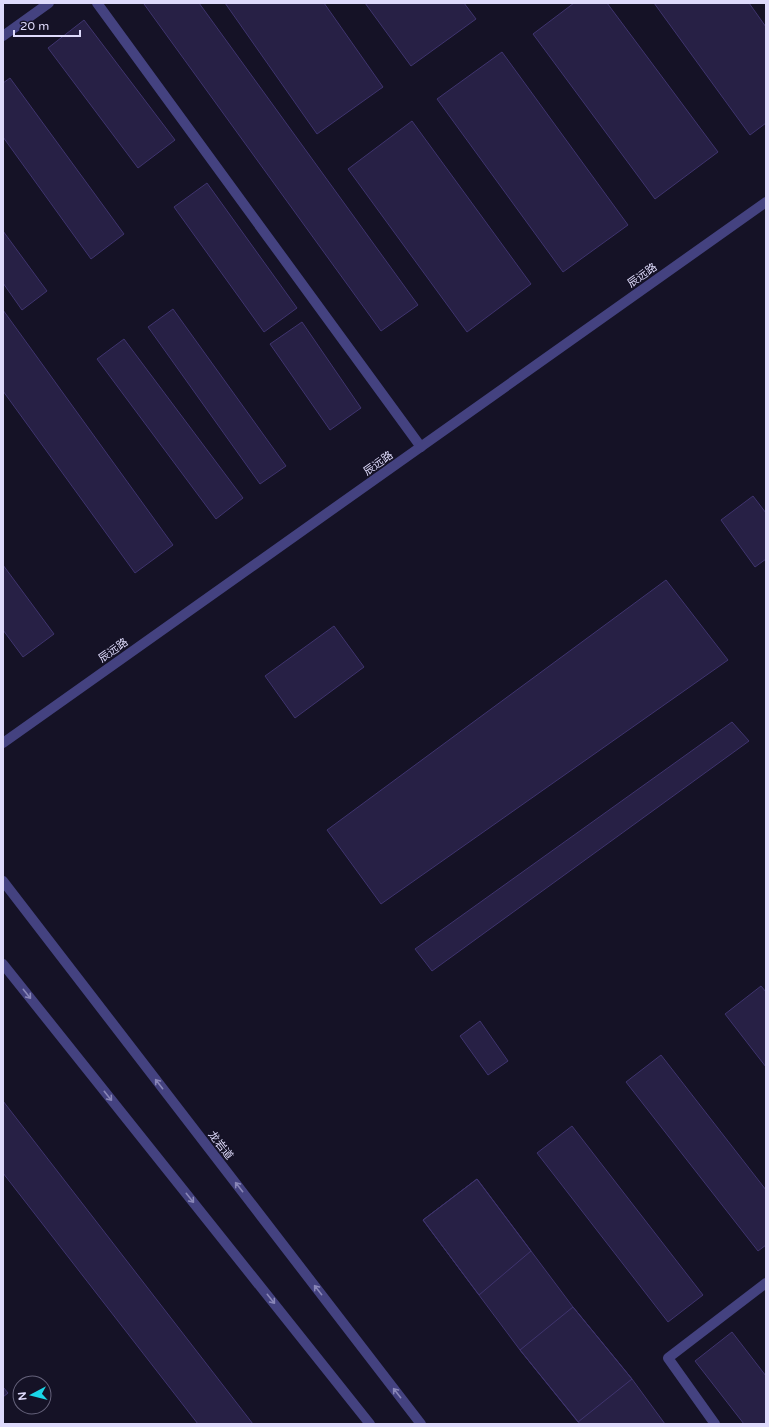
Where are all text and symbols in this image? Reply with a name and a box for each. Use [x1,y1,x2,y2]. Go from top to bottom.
scale bar [14,12,80,38]
text: 20 m [20,19,49,33]
street label: 辰远路 [625,261,660,290]
street label: 辰远路 [361,449,396,478]
street label: 辰远路 [96,636,131,665]
one-way arrow [23,989,32,1000]
one-way arrow [155,1078,164,1089]
one-way arrow [104,1090,113,1101]
street label: 龙岩道 [205,1128,236,1162]
one-way arrow [234,1182,243,1193]
one-way arrow [185,1192,194,1203]
one-way arrow [314,1285,322,1296]
one-way arrow [266,1294,275,1305]
north arrow [12,1375,52,1415]
one-way arrow [393,1388,401,1399]
text: N [16,1391,30,1401]

